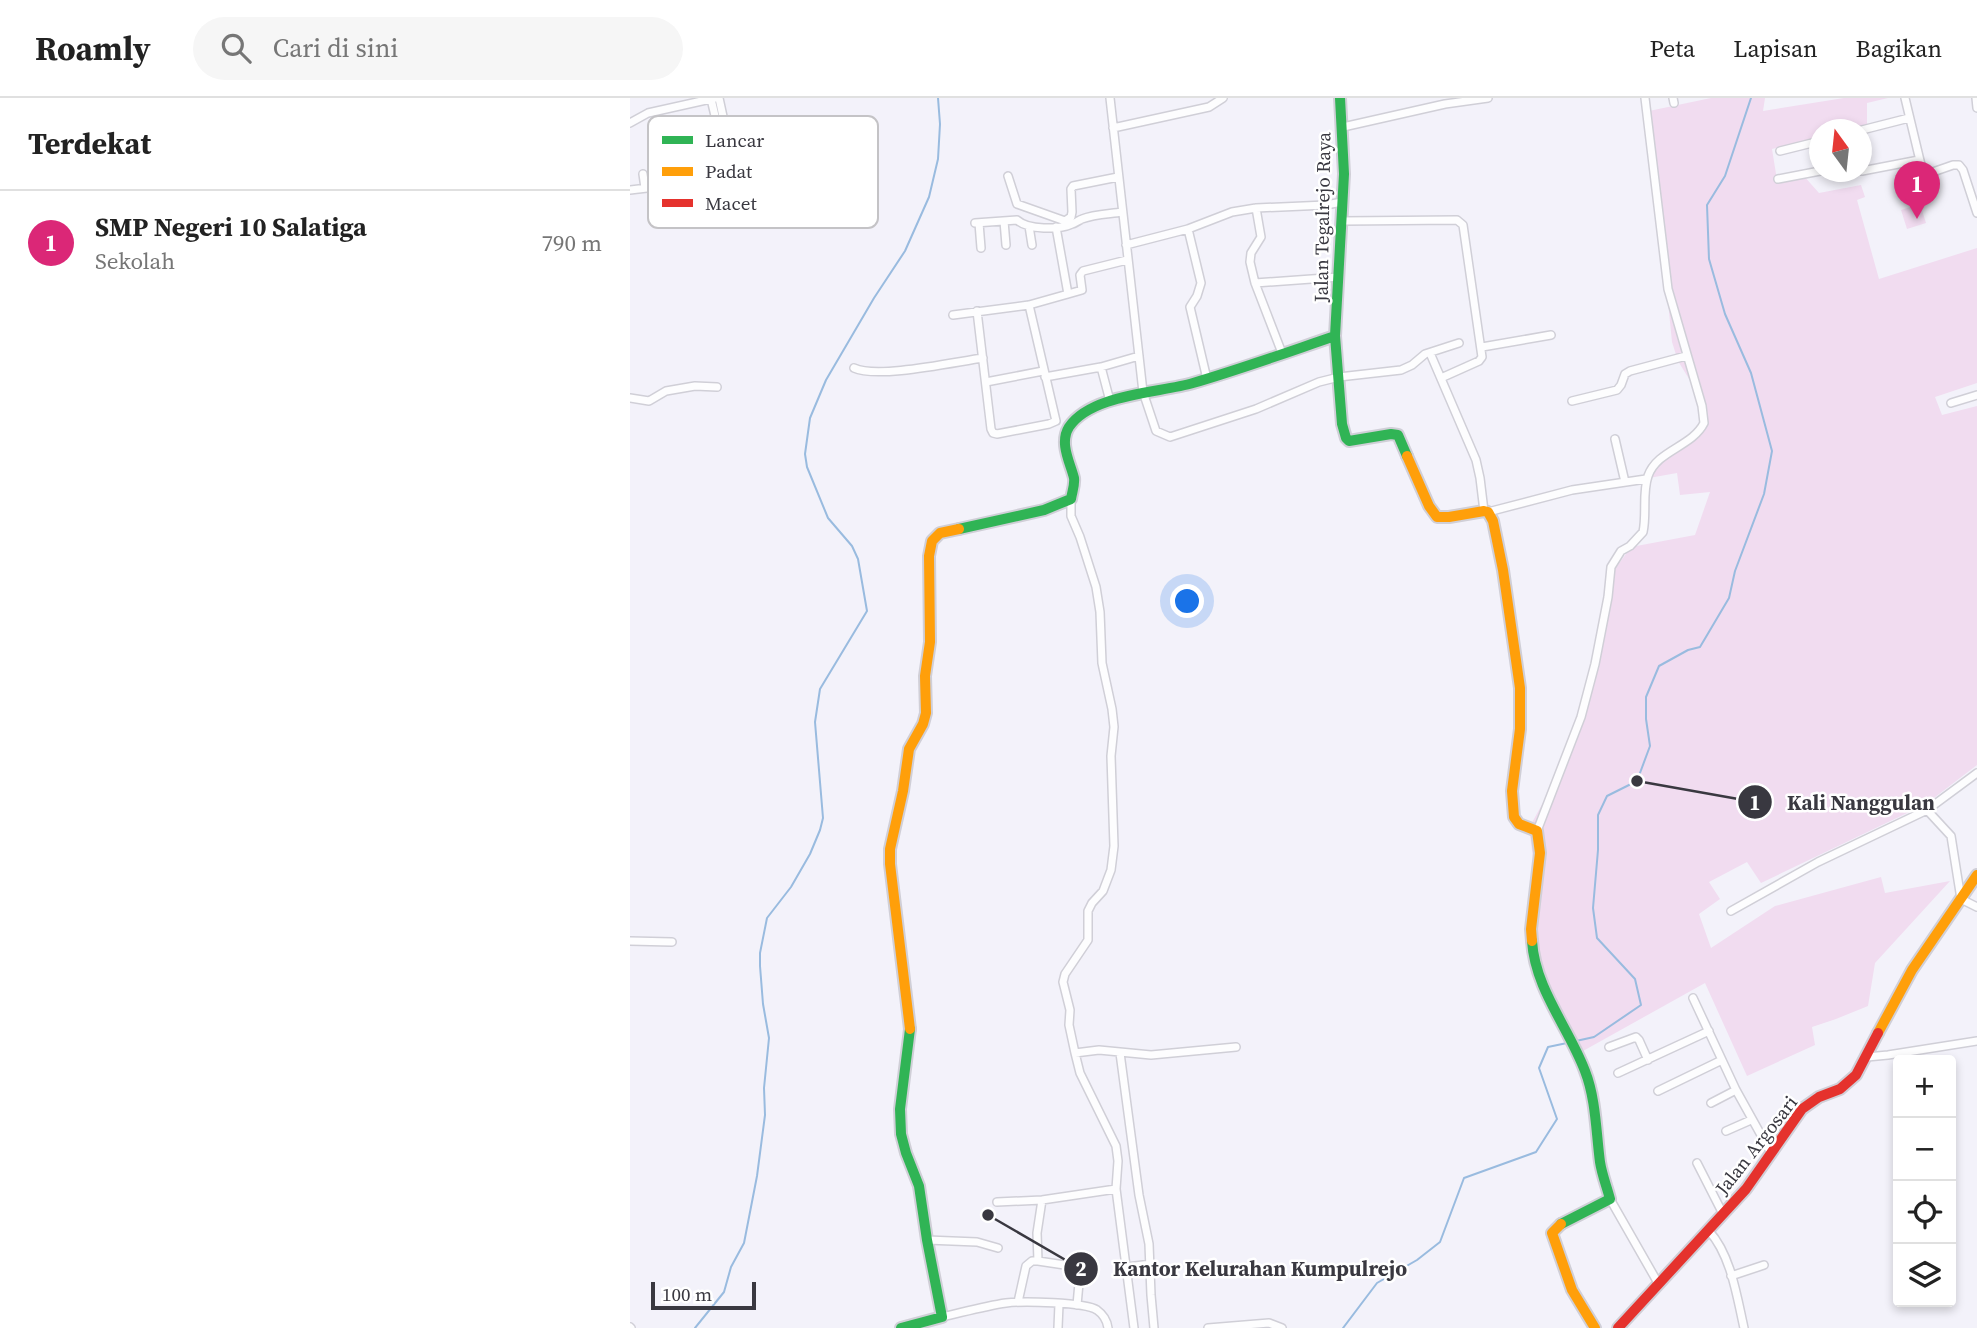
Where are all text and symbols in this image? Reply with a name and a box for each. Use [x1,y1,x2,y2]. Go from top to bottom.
search box [193,17,683,80]
text: Roamly [35,26,151,71]
icon: search [217,29,255,67]
text: Cari di sini [273,30,398,66]
text: Peta [1649,32,1695,65]
text: Lapisan [1733,32,1818,65]
text: Bagikan [1856,32,1942,65]
legend [648,116,878,228]
north arrow [1809,119,1872,182]
text: Terdekat [28,123,151,164]
text: Lancar [705,127,764,153]
street label: Jalan Tegalrejo Raya [1307,131,1336,303]
text: Padat [705,158,753,184]
pin: 1 [1894,161,1940,219]
text: Macet [705,190,757,216]
text: SMP Negeri 10 Salatiga [95,209,367,245]
text: 1 [45,227,57,259]
text: 790 m [541,227,602,259]
text: Sekolah [95,245,175,277]
your location [1170,584,1204,618]
callout: Kali Nanggulan [1738,781,1949,823]
text: 1 [1749,788,1761,817]
text: Kali Nanggulan [1787,788,1935,817]
map controls [1893,1055,1956,1307]
button: + [1893,1055,1956,1118]
street label: Jalan Argosari [1708,1090,1803,1201]
button: − [1893,1118,1956,1181]
button: locate [1893,1181,1956,1244]
button: layers [1893,1244,1956,1307]
callout: Kantor Kelurahan Kumpulrejo [1063,1248,1421,1290]
text: 2 [1075,1254,1087,1283]
text: Kantor Kelurahan Kumpulrejo [1113,1254,1407,1283]
scale bar [651,1279,756,1311]
text: 100 m [662,1281,712,1307]

